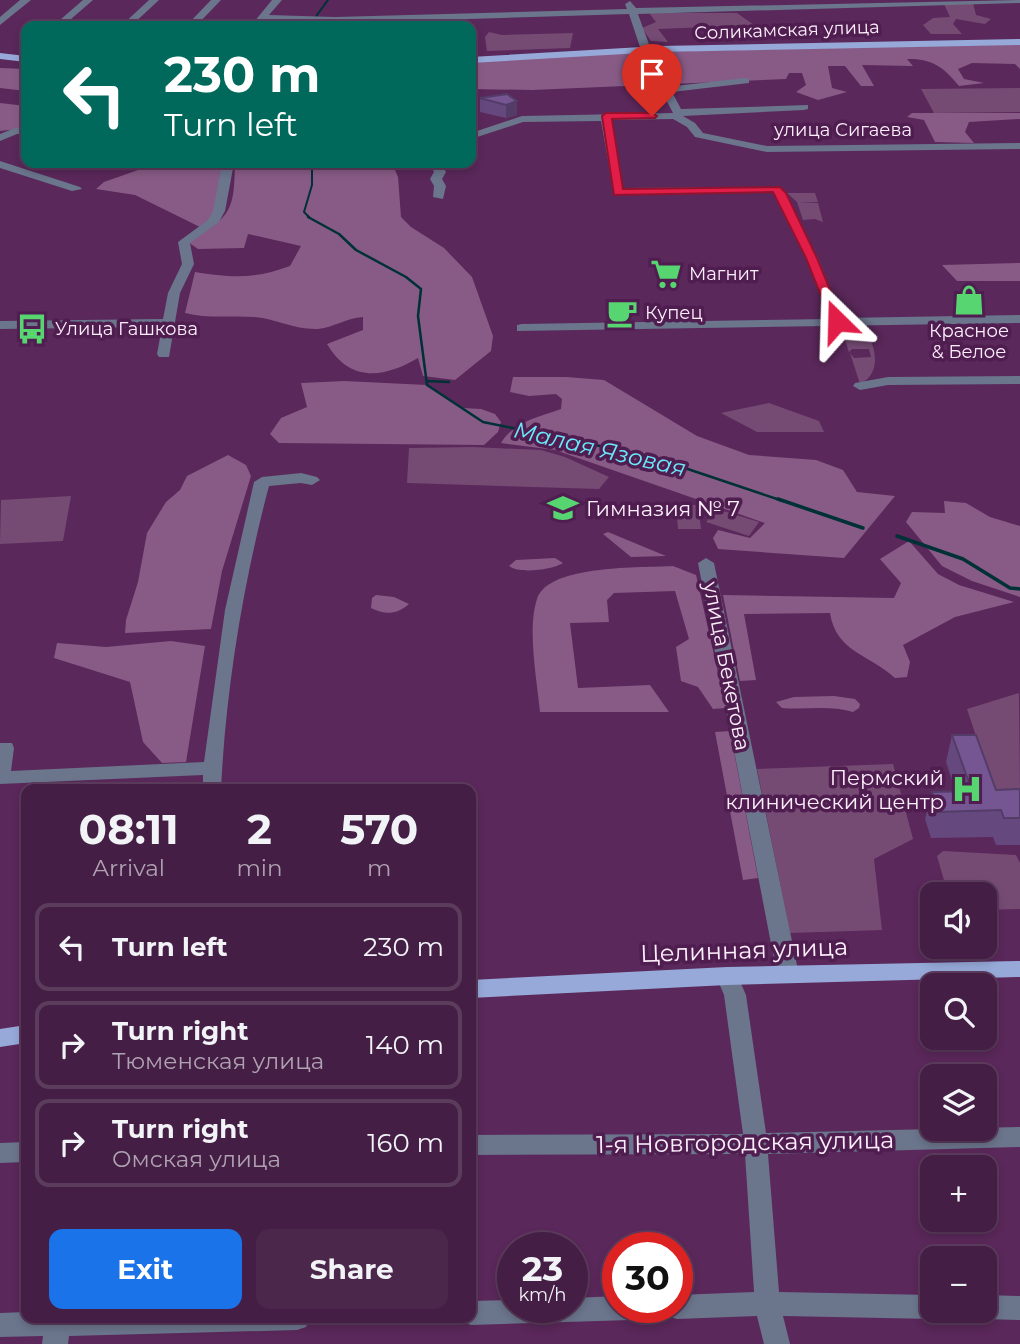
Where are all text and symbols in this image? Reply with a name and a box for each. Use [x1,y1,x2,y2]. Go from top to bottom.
street label: Соликамская улица [694,16,880,44]
pin [622,44,682,116]
text: 230 m [164,45,320,104]
icon: left [49,49,140,140]
icon: arrive [633,55,671,93]
text: Turn left [164,105,298,144]
street label: улица Сигаева [773,119,912,141]
supermarket icon: Магнит [649,257,683,291]
place label: Магнит [689,263,759,285]
shop icon: Красное & Белое [952,283,986,317]
position arrow [800,284,874,358]
cafe icon: Купец [605,296,639,330]
place label: Купец [645,302,703,324]
bus stop icon: Улица Гашкова [15,312,49,346]
place label: Улица Гашкова [55,318,198,340]
place label: Красное & Белое [929,320,1009,363]
water label: Малая Язовая [511,416,689,482]
school or university icon: Гимназия № 7 [546,491,580,525]
place label: Гимназия № 7 [586,496,740,521]
street label: улица Бекетова [698,578,756,753]
place label: Пермский клинический центр [726,765,944,814]
hospital icon: Пермский клинический центр [950,772,984,806]
text: 08:11 [79,803,179,855]
text: 2 [247,803,272,855]
text: 570 [340,803,418,855]
text: Arrival [92,854,165,882]
text: min [236,854,283,882]
text: m [367,854,391,882]
map controls [920,882,997,1323]
button: sound [920,882,997,959]
icon: left [53,928,91,966]
text: Turn left [112,931,228,963]
text: 230 m [363,931,444,963]
street label: Целинная улица [640,932,848,968]
button: search [920,973,997,1050]
text: Turn right [112,1015,248,1047]
icon: right [53,1026,91,1064]
text: 140 m [366,1029,444,1061]
text: Тюменская улица [112,1047,324,1075]
button: layers [920,1064,997,1141]
text: Turn right [112,1113,248,1145]
icon: right [53,1124,91,1162]
street label: 1-я Новгородская улица [596,1125,894,1159]
text: 160 m [367,1127,444,1159]
text: Омская улица [112,1145,281,1173]
button: + [920,1155,997,1232]
button: Exit [49,1229,242,1309]
button: Share [256,1229,448,1309]
speed limit sign: 30 [602,1232,693,1323]
button: − [920,1246,997,1323]
text: 23 [522,1247,563,1290]
text: km/h [518,1284,567,1306]

